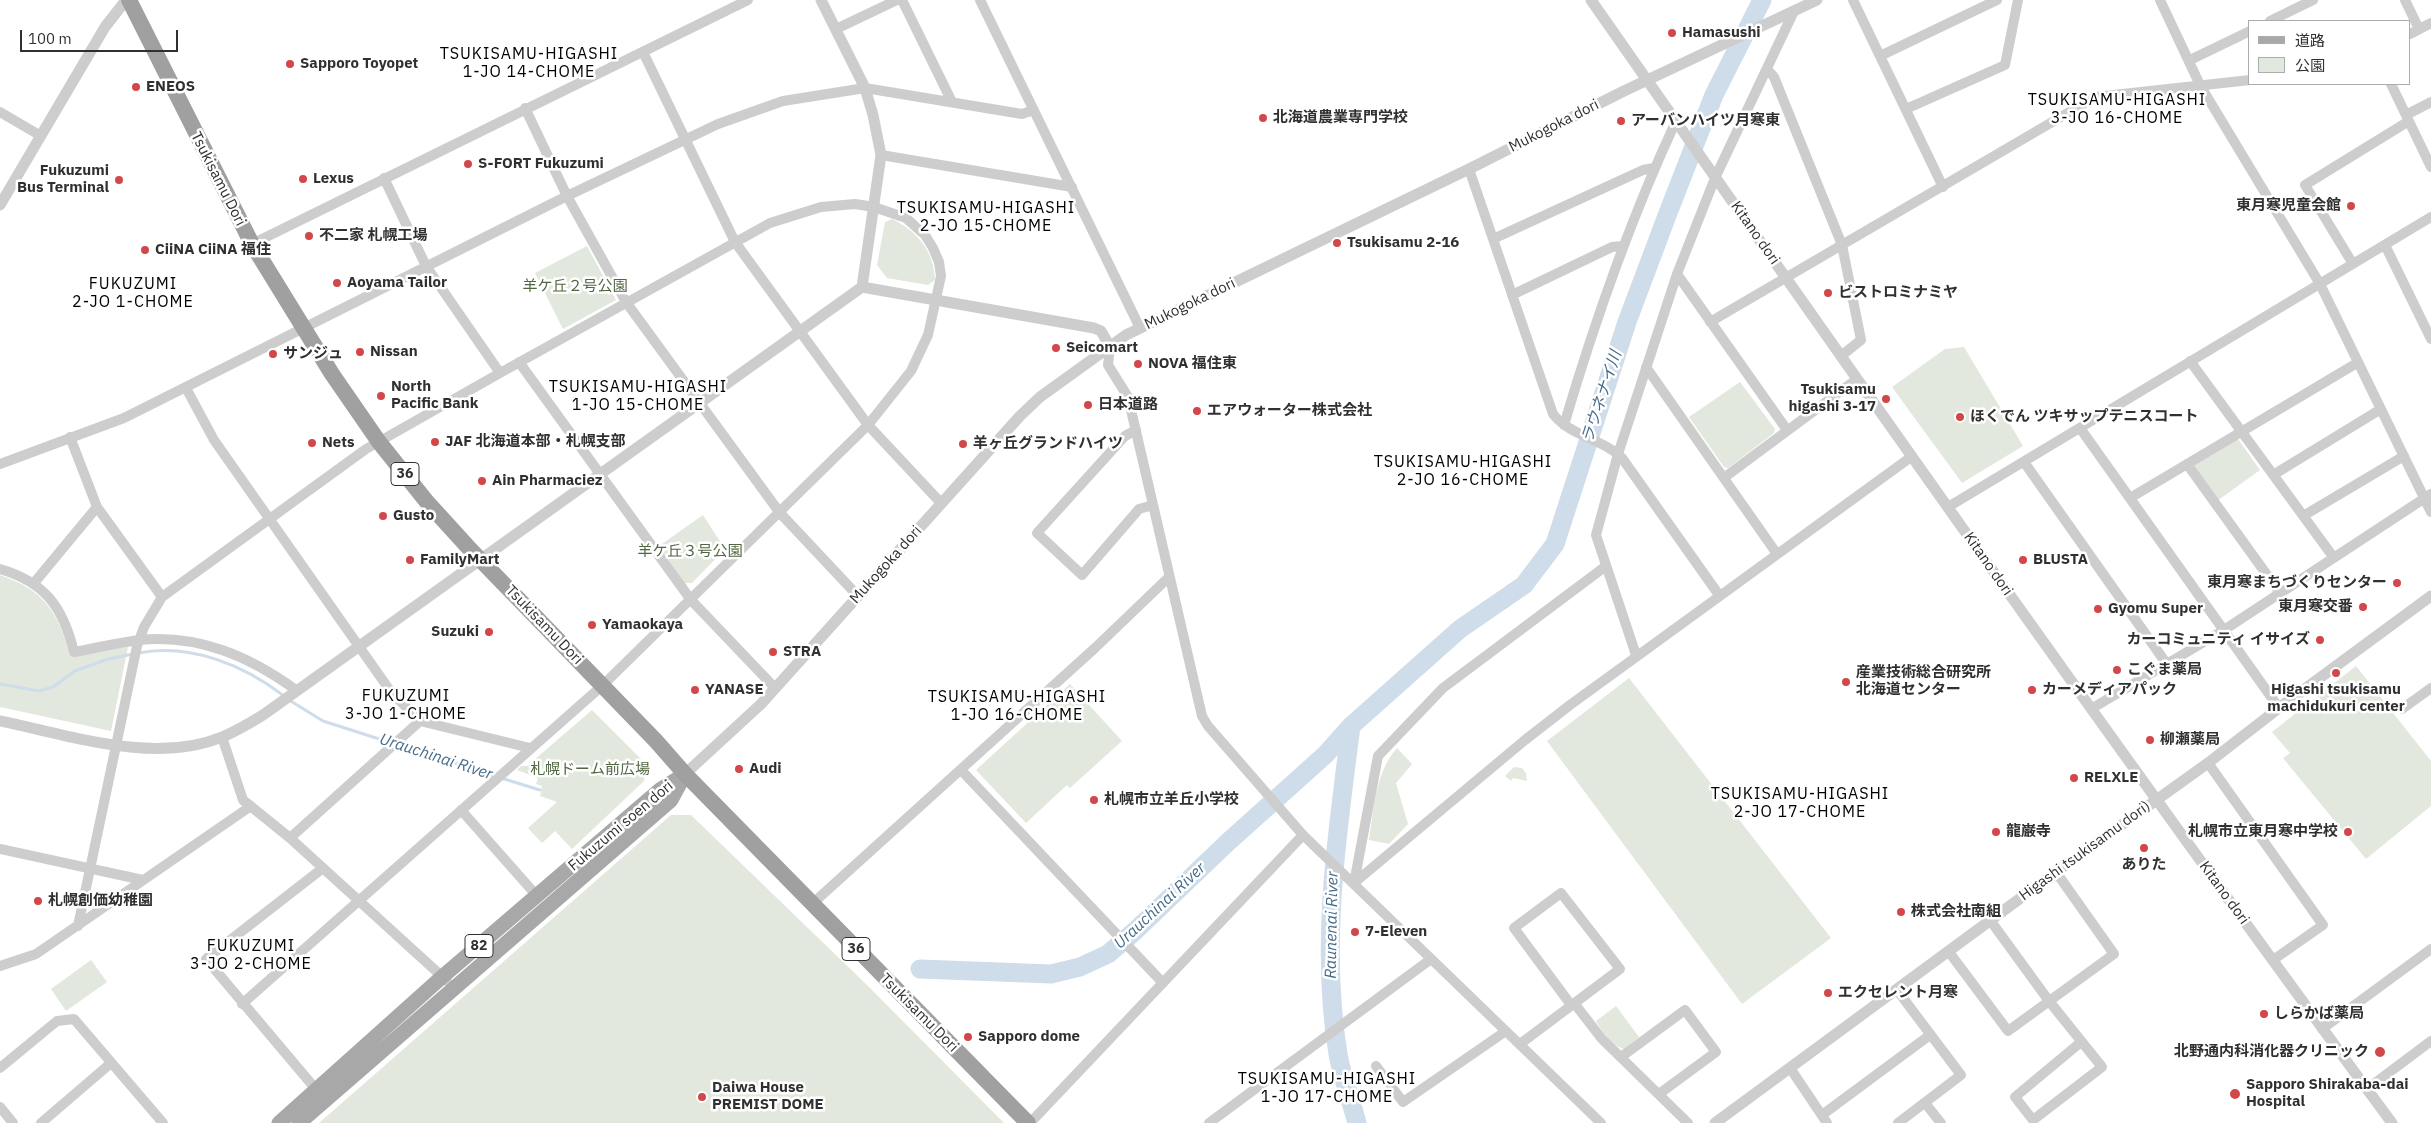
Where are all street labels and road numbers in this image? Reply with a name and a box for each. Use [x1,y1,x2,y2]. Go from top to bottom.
street label: Mukogoka dori [1506,96,1602,156]
street label: Tsukisamu Dori [187,129,249,229]
street label: Kitano dori [1727,198,1783,268]
street label: Mukogoka dori [1142,274,1238,334]
road number: 36 [391,462,419,486]
street label: Mukogoka dori [846,522,926,608]
street label: Kitano dori [1960,529,2016,599]
street label: Tsukisamu Dori [502,582,586,668]
street label: Fukuzumi soen dori [565,777,677,875]
street label: Higashi tsukisamu dori) [2016,797,2154,905]
street label: Kitano dori [2195,858,2253,928]
road number: 82 [465,934,493,958]
road number: 36 [842,938,870,961]
street label: Tsukisamu Dori [876,970,962,1056]

